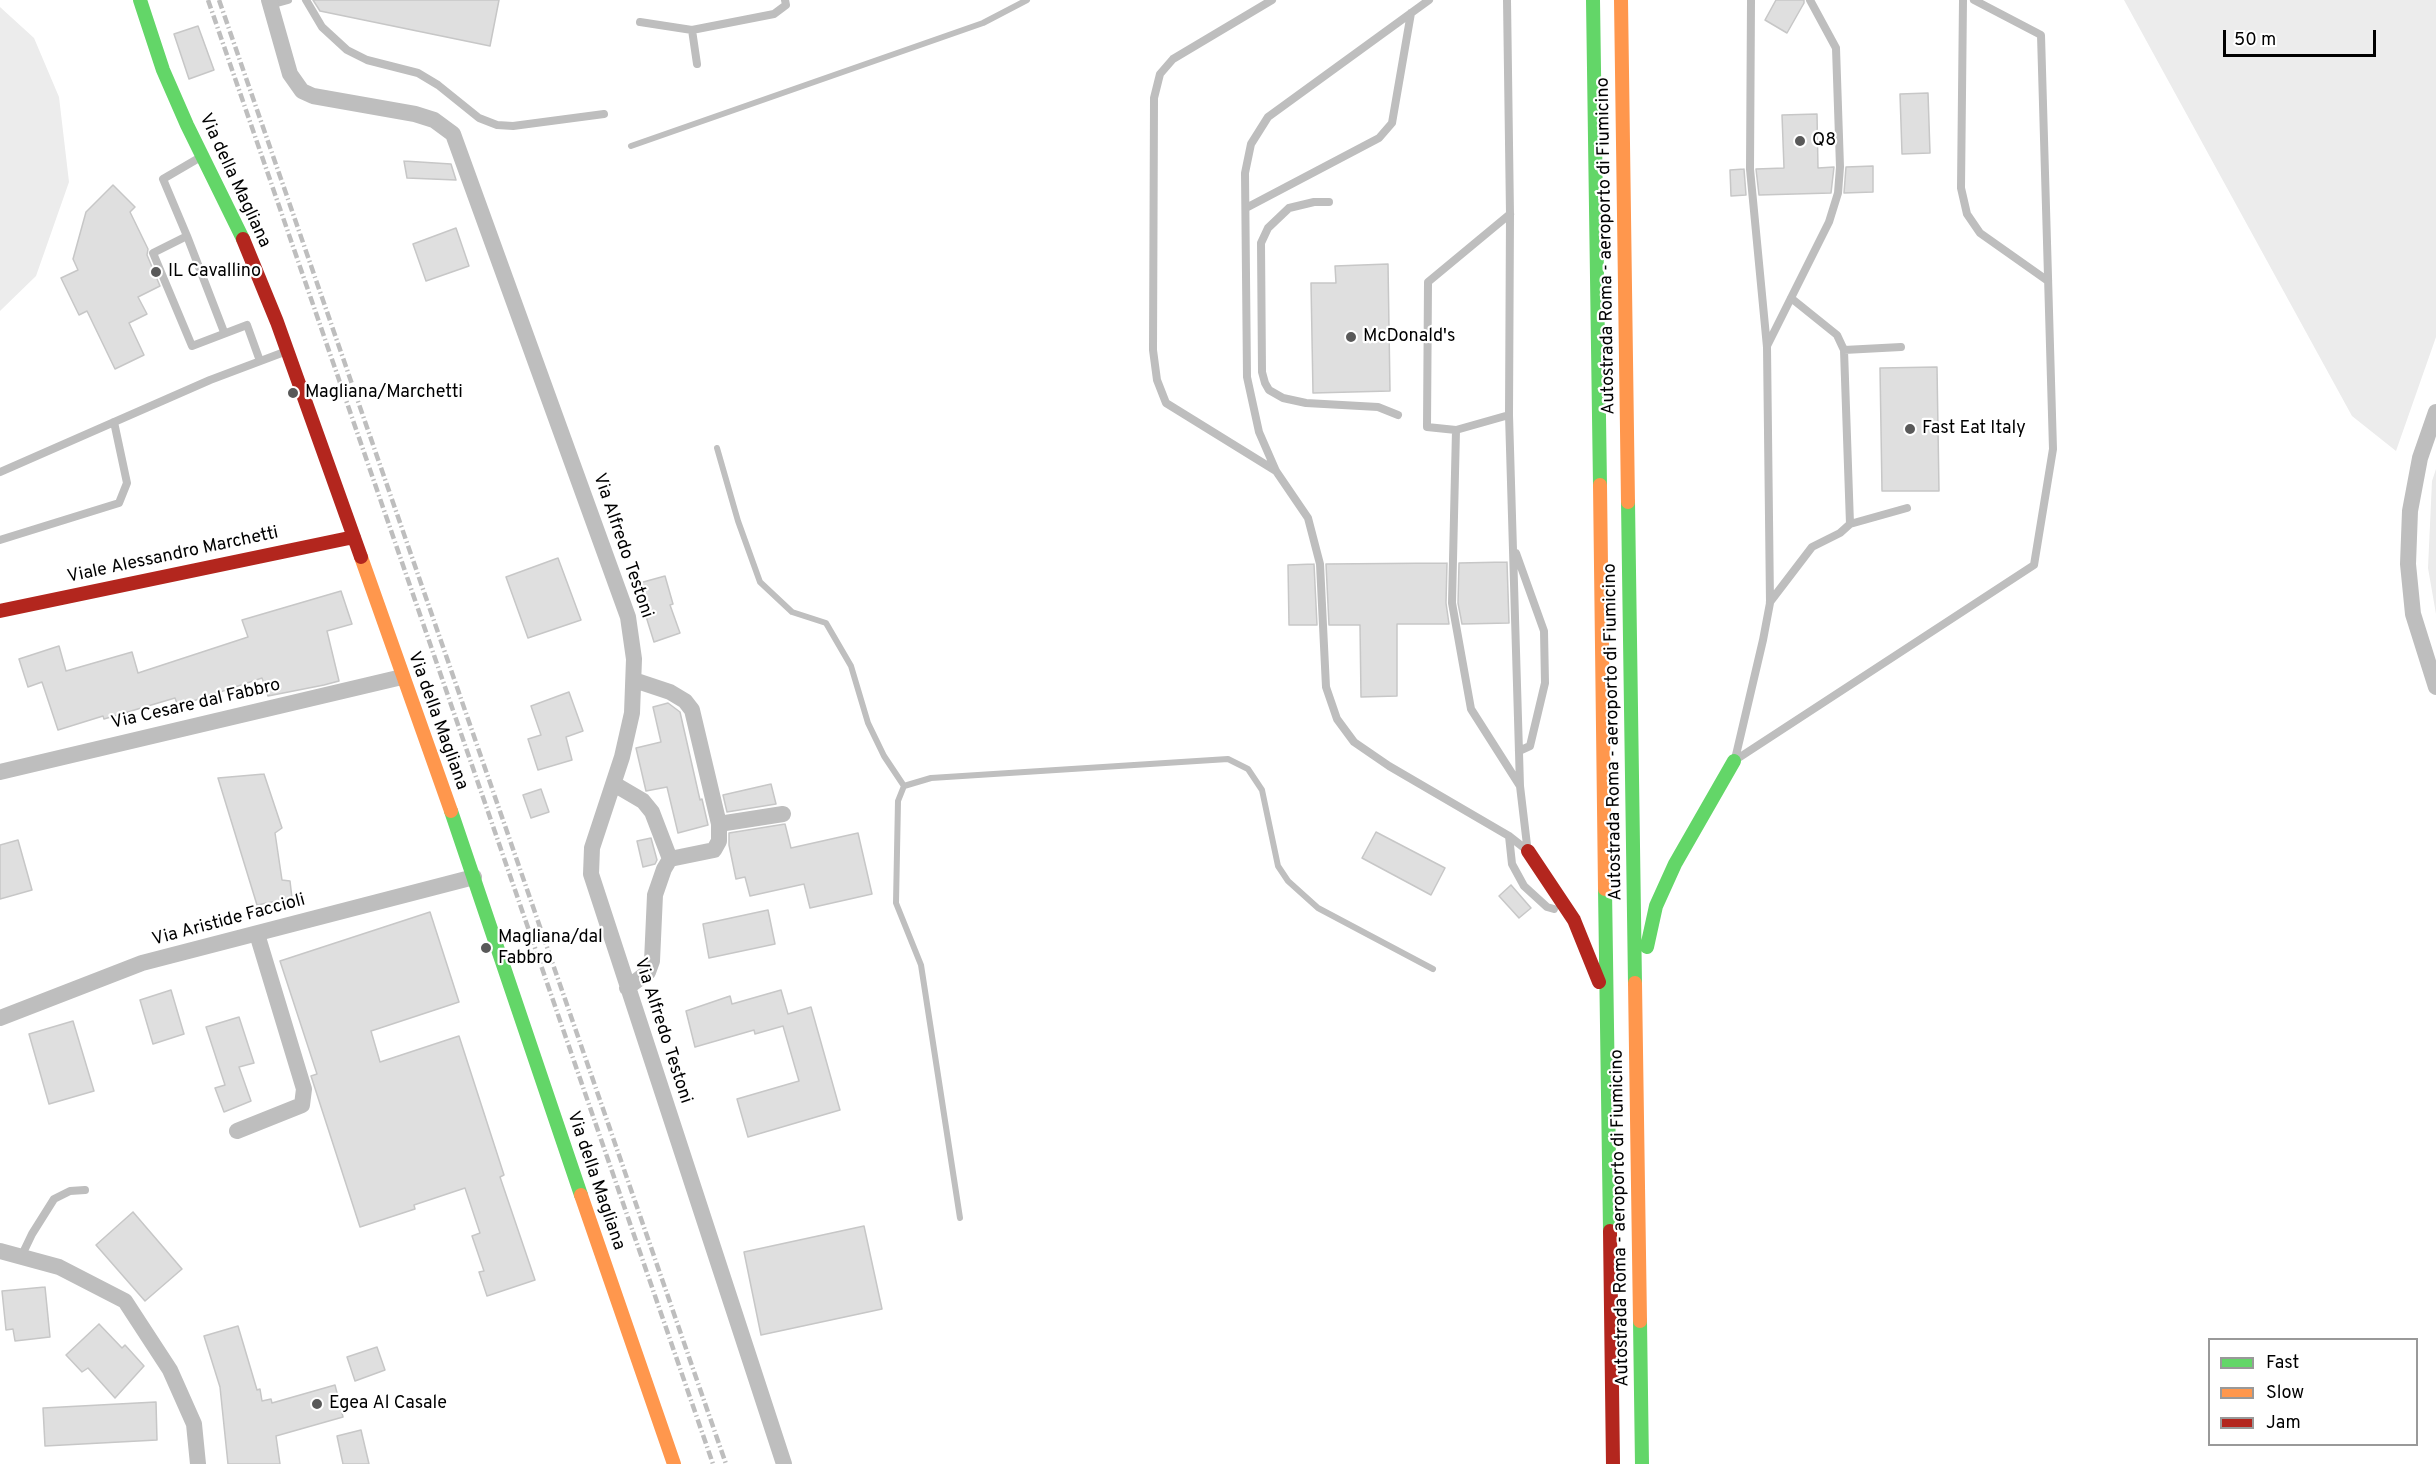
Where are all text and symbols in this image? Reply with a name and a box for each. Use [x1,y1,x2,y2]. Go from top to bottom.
scale bar [2226,18,2379,56]
text: 50 m [2234,29,2276,52]
street label: Autostrada Roma - aeroporto di Fiumicino [1593,77,1621,415]
street label: Via della Magliana [193,111,275,251]
place label: Q8 [1812,130,1836,152]
marker: Q8 [1793,134,1807,148]
place label: IL Cavallino [168,261,261,283]
marker: IL Cavallino [149,265,163,279]
place label: McDonald's [1363,326,1455,348]
marker: McDonald's [1344,330,1358,344]
place label: Magliana/Marchetti [305,382,463,404]
marker: Magliana/Marchetti [286,386,300,400]
place label: Fast Eat Italy [1922,418,2026,440]
marker: Fast Eat Italy [1903,422,1917,436]
street label: Via Alfredo Testoni [587,471,657,621]
street label: Viale Alessandro Marchetti [65,523,281,589]
street label: Autostrada Roma - aeroporto di Fiumicino [1600,563,1628,901]
street label: Via della Magliana [402,649,472,793]
street label: Via Cesare dal Fabbro [109,675,283,735]
street label: Via Aristide Faccioli [150,890,308,952]
place label: Magliana/dal Fabbro [498,927,603,970]
marker: Magliana/dal Fabbro [479,941,493,955]
street label: Via Alfredo Testoni [628,955,696,1107]
street label: Autostrada Roma - aeroporto di Fiumicino [1607,1049,1635,1387]
street label: Via della Magliana [561,1109,629,1253]
legend [2208,1338,2418,1446]
text: Fast [2266,1352,2299,1375]
text: Slow [2266,1382,2304,1405]
place label: Egea Al Casale [329,1393,447,1415]
marker: Egea Al Casale [310,1397,324,1411]
text: Jam [2266,1412,2301,1435]

